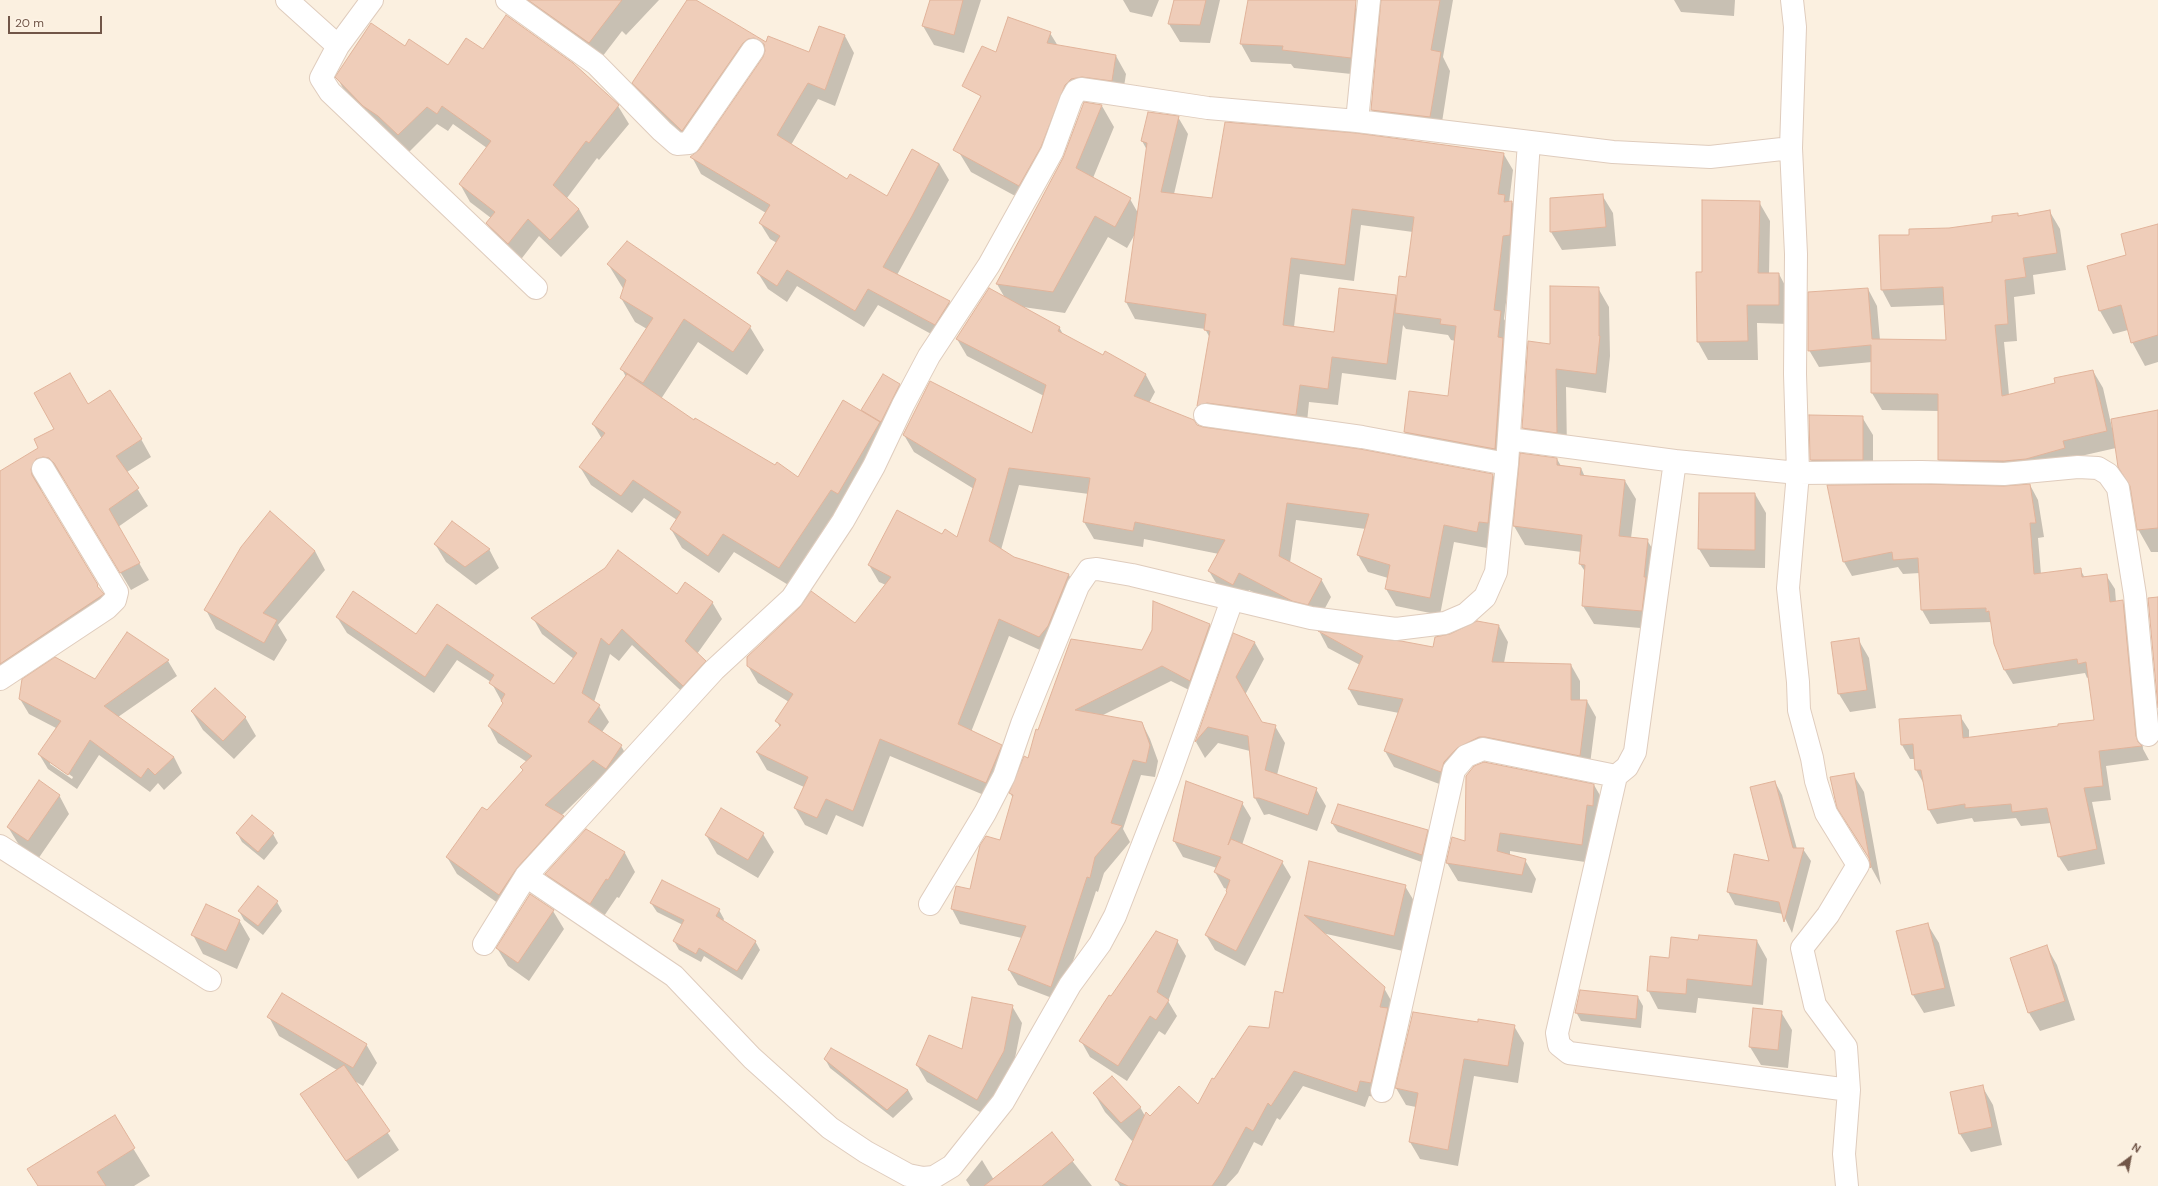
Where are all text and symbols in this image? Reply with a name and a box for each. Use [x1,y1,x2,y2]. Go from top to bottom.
scale bar [10,8,104,34]
text: 20 m [15,15,44,31]
north arrow [2110,1138,2150,1178]
text: N [2129,1140,2143,1156]

